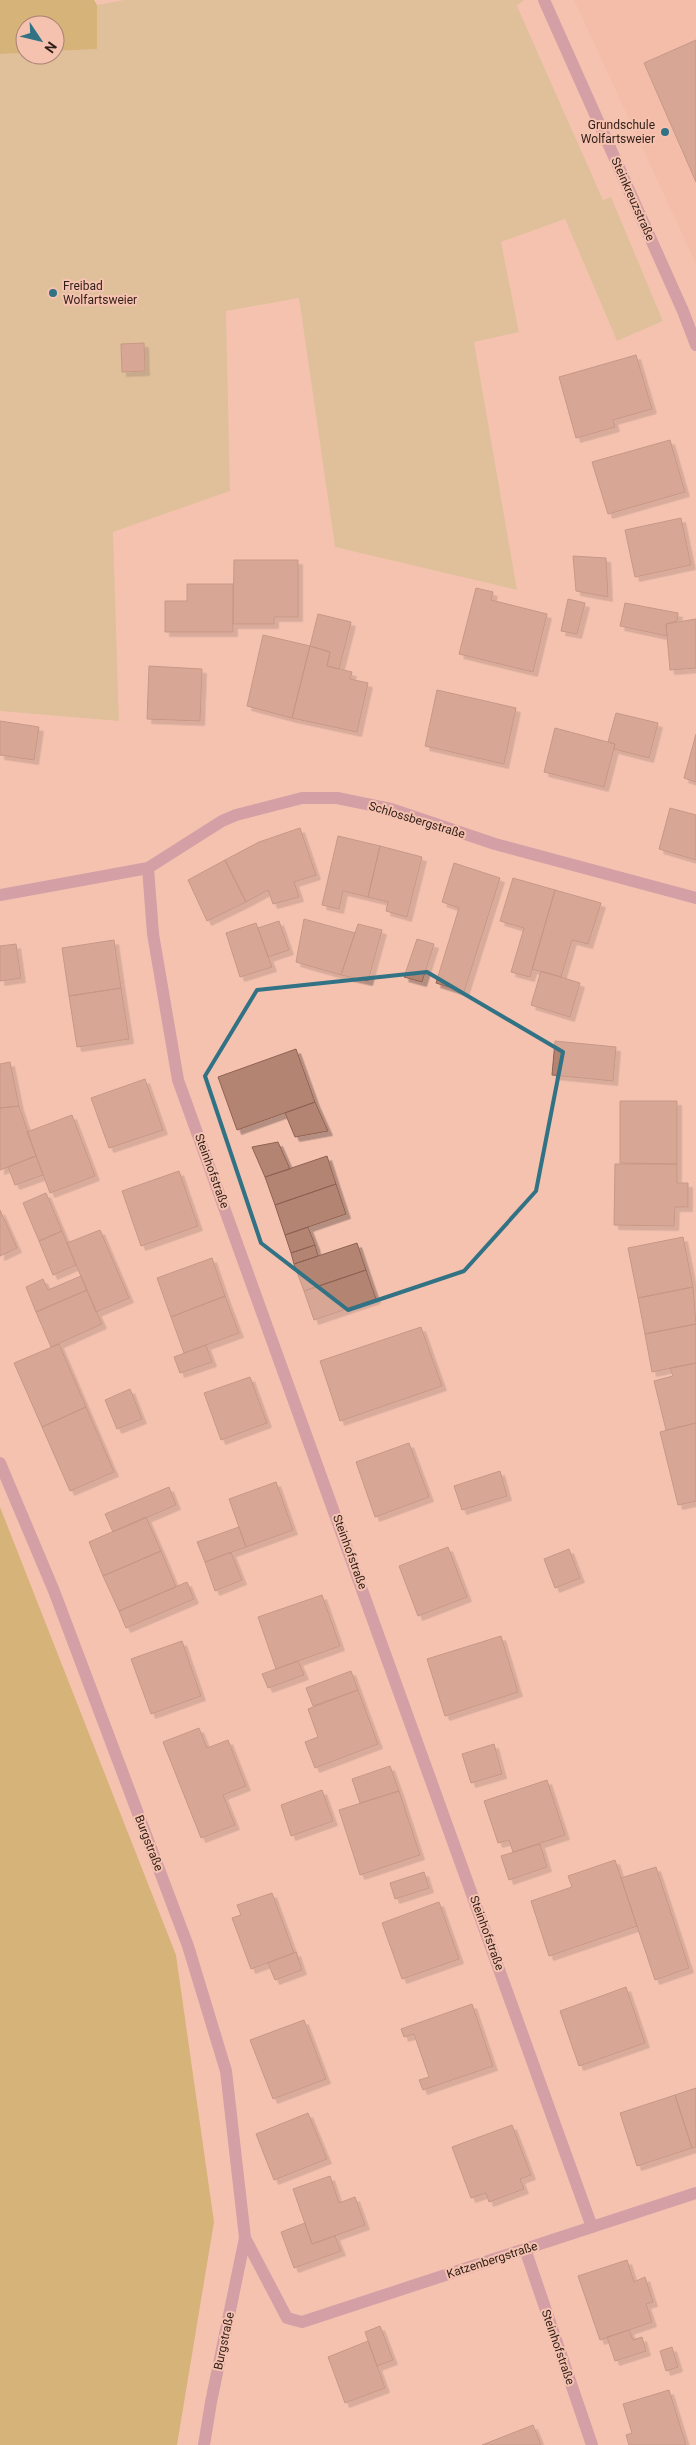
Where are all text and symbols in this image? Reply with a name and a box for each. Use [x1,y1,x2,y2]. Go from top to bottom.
north arrow [15,15,65,65]
text: N [41,39,60,56]
place label: Grundschule Wolfartsweier [581,118,655,146]
marker: Grundschule Wolfartsweier [659,126,671,138]
street label: Steinkreuzstraße [608,155,658,243]
place label: Freibad Wolfartsweier [63,279,137,307]
marker: Freibad Wolfartsweier [47,287,59,299]
street label: Schlossbergstraße [367,799,467,841]
street label: Steinhofstraße [192,1132,232,1210]
street label: Steinhofstraße [330,1513,370,1591]
street label: Burgstraße [132,1813,166,1873]
street label: Steinhofstraße [467,1894,507,1972]
street label: Katzenbergstraße [445,2239,539,2281]
street label: Steinhofstraße [539,2308,577,2386]
street label: Burgstraße [211,2311,237,2371]

